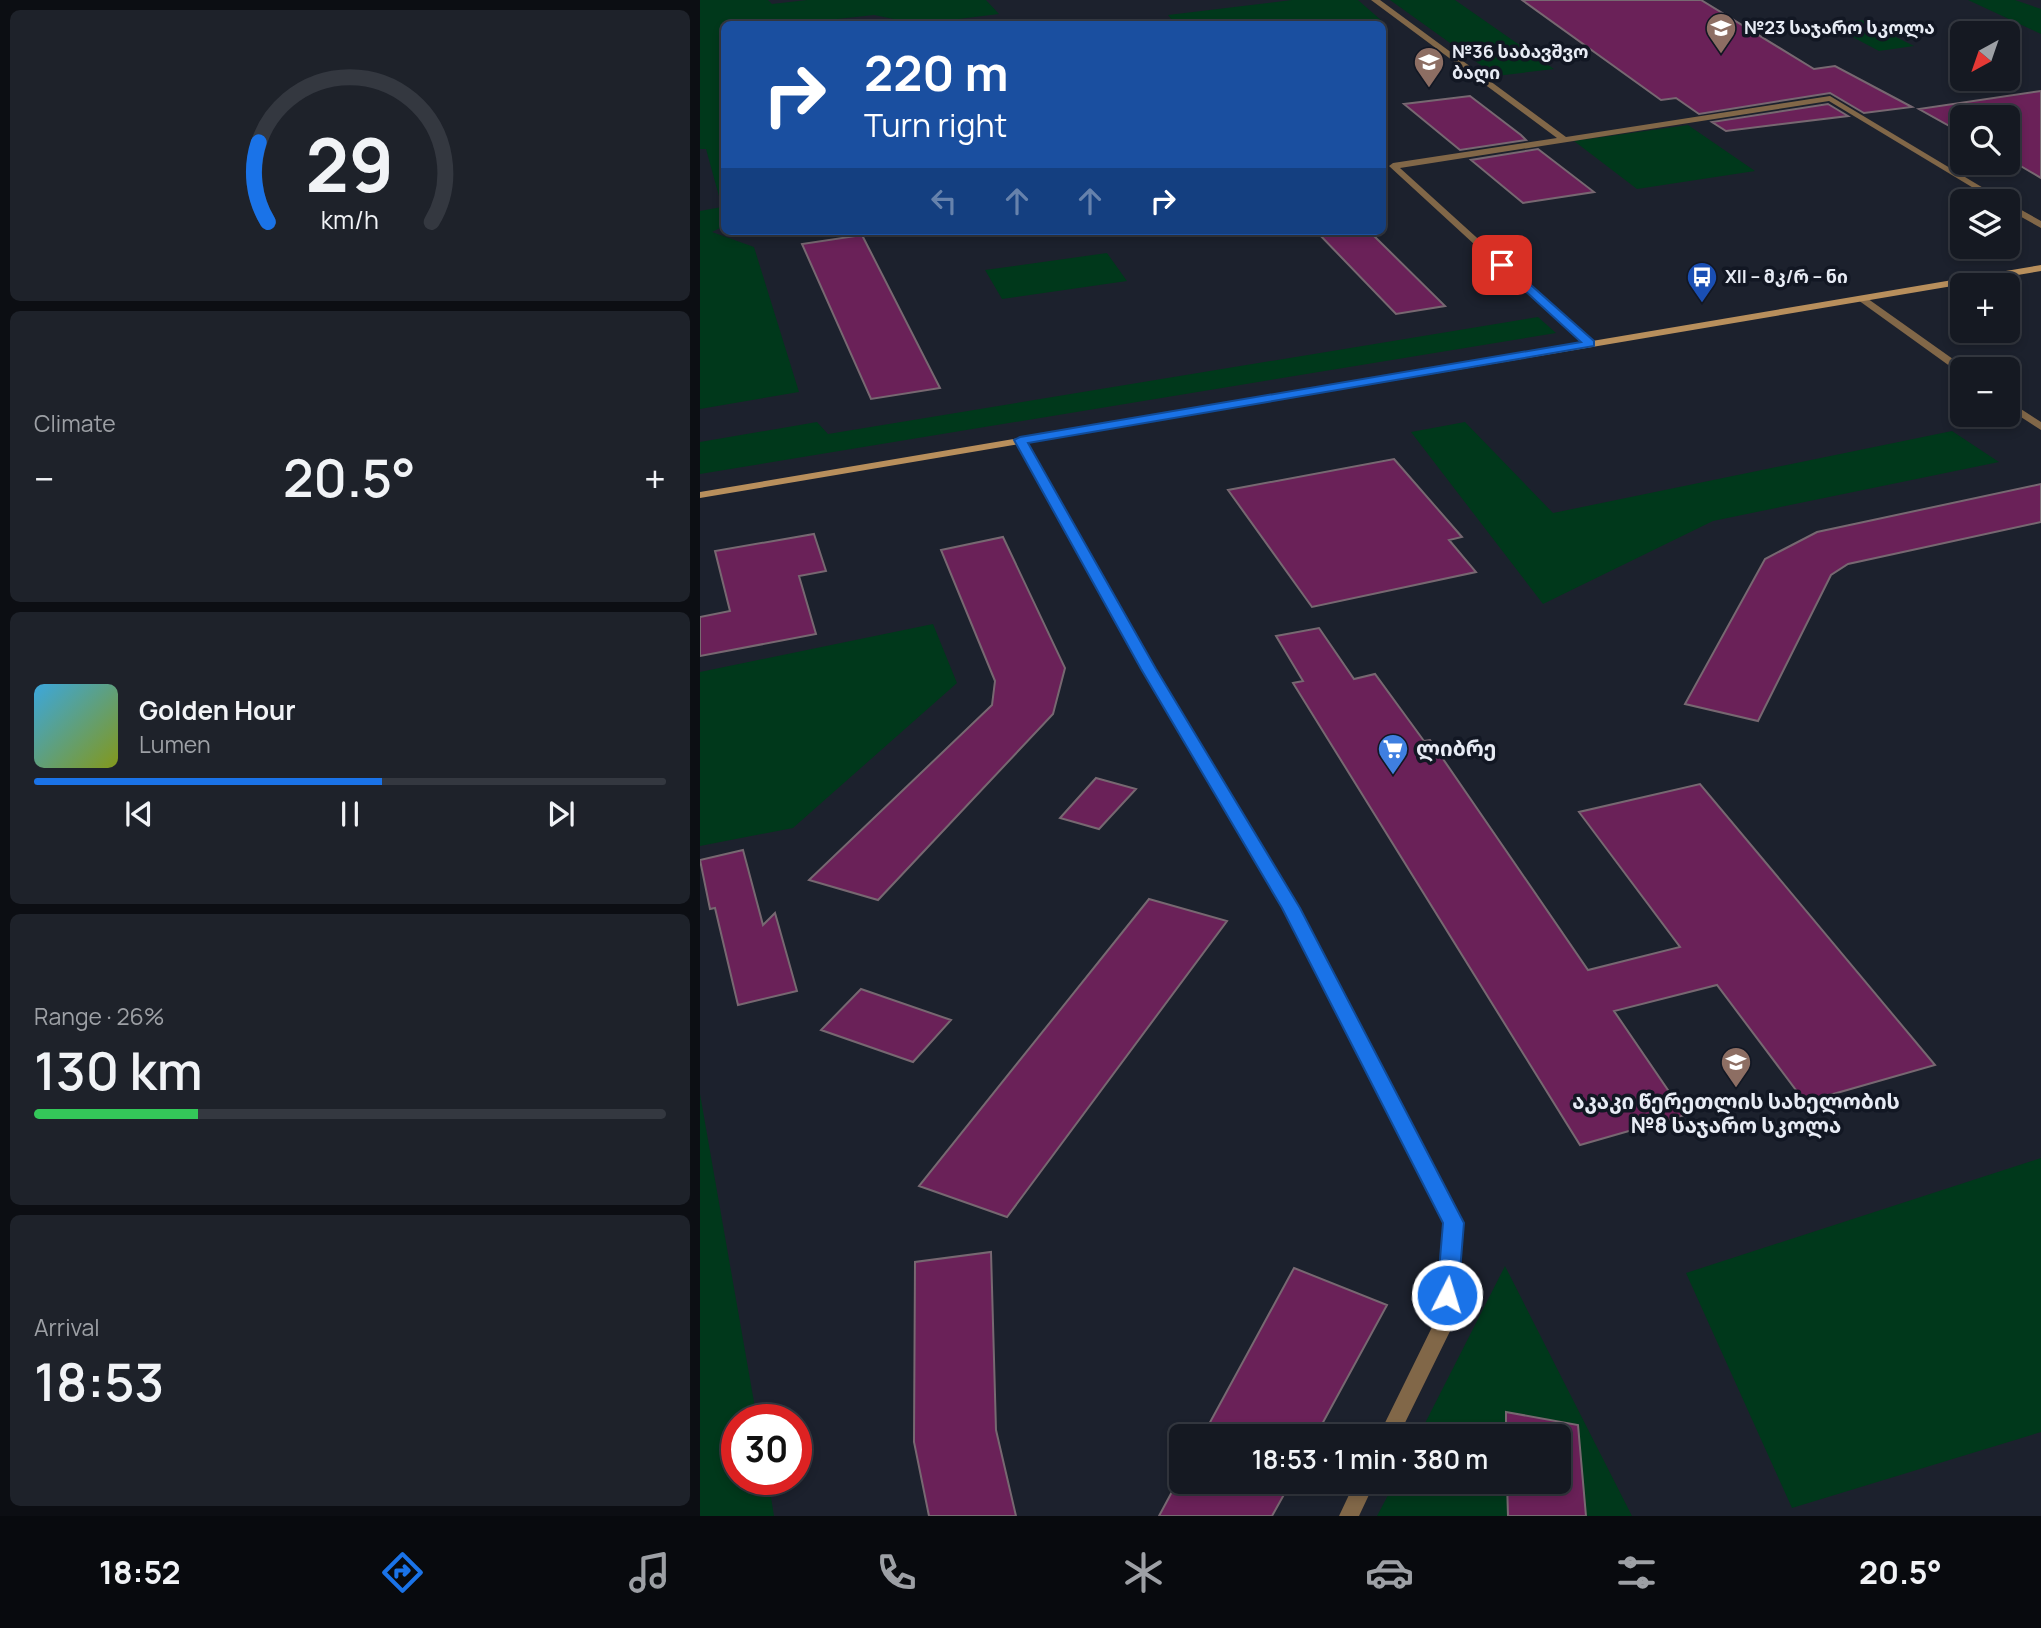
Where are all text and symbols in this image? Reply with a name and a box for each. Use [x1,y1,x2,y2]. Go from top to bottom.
school or university icon: №23 საჯარო სკოლა [1704,11,1738,55]
place label: №23 საჯარო სკოლა [1744,15,1935,39]
north arrow [1950,21,2020,91]
map controls [1950,21,2020,427]
text: 220 m [864,39,1008,106]
place label: №36 საბავშვო ბაღი [1452,39,1588,84]
school or university icon: №36 საბავშვო ბაღი [1412,45,1446,89]
icon: right [749,49,840,140]
text: Turn right [864,103,1007,147]
button: search [1950,105,2020,175]
text: 29 [306,114,394,214]
icon: left [925,182,963,220]
icon: ahead [998,182,1036,220]
icon: ahead [1071,182,1109,220]
icon: right [1144,182,1182,220]
button: layers [1950,189,2020,259]
text: km/h [321,201,379,236]
pin [1472,235,1532,295]
icon: arrive [1483,246,1521,284]
bus stop icon: XII – მკ/რ – ნი [1685,260,1719,304]
place label: XII – მკ/რ – ნი [1725,264,1848,288]
button: + [1950,273,2020,343]
button: − [1950,357,2020,427]
text: Climate [34,407,116,439]
text: 20.5° [283,442,416,513]
text: − [34,452,55,504]
text: + [644,452,666,504]
text: Golden Hour [139,692,296,728]
text: Lumen [139,728,211,760]
supermarket icon: ლიბრე [1376,732,1410,776]
place label: ლიბრე [1416,734,1496,762]
icon: previous [120,795,158,833]
icon: pause [331,795,369,833]
icon: next [542,795,580,833]
text: Range · 26% [34,1000,165,1032]
text: 130 km [34,1035,203,1106]
school or university icon: აკაკი წერეთლის სახელობის №8 საჯარო სკოლა [1719,1045,1753,1089]
place label: აკაკი წერეთლის სახელობის №8 საჯარო სკოლა [1572,1087,1900,1139]
position arrow [1410,1258,1484,1332]
text: Arrival [34,1311,100,1343]
text: 18:53 [34,1346,164,1417]
speed limit sign: 30 [721,1404,812,1495]
text: 18:53 · 1 min · 380 m [1252,1441,1488,1477]
icon: directions [378,1548,427,1597]
icon: music [625,1548,674,1597]
icon: phone [872,1548,921,1597]
icon: climate [1119,1548,1168,1597]
icon: car [1365,1548,1414,1597]
icon: filters [1612,1548,1661,1597]
text: 18:52 [99,1550,180,1594]
text: 20.5° [1859,1550,1942,1594]

